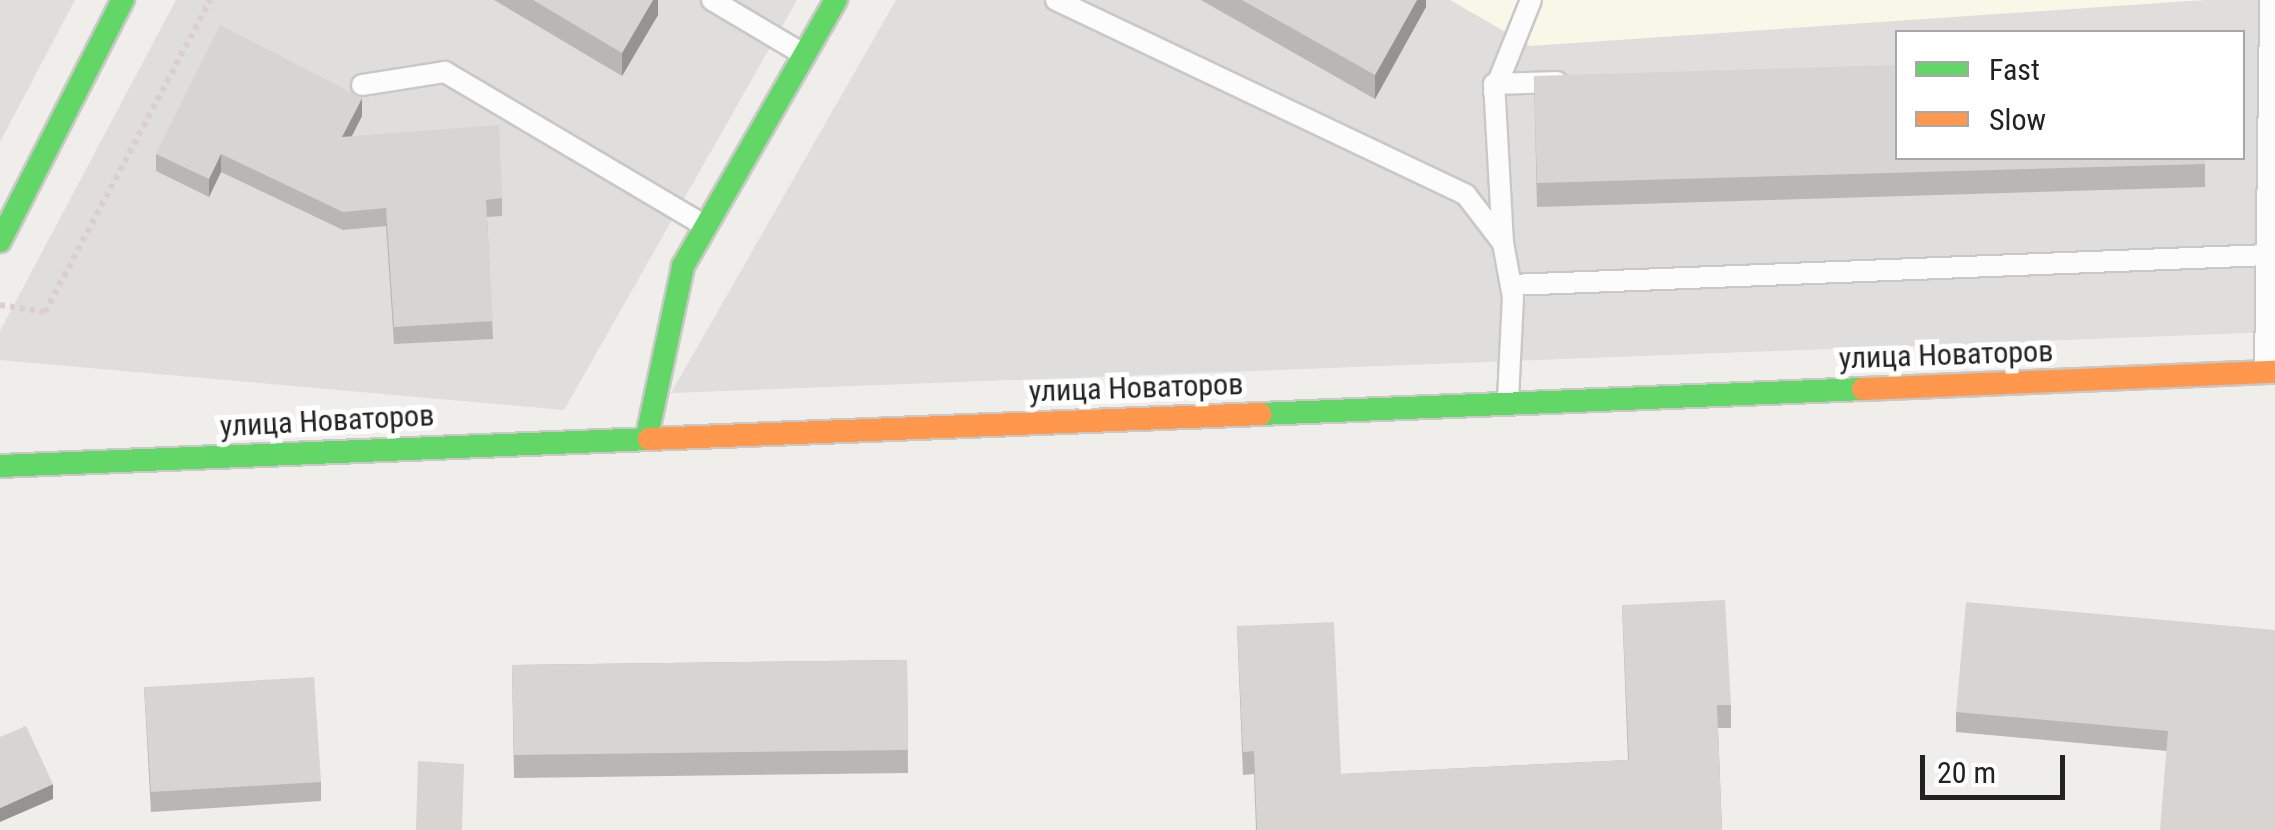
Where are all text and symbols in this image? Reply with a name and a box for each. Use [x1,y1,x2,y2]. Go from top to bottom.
legend [1895,30,2245,160]
text: Fast [1989,52,2040,87]
text: Slow [1989,102,2046,137]
street label: улица Новаторов [1838,333,2054,377]
street label: улица Новаторов [1028,366,1244,410]
street label: улица Новаторов [219,397,435,445]
scale bar [1925,735,2070,797]
text: 20 m [1937,755,1996,790]

